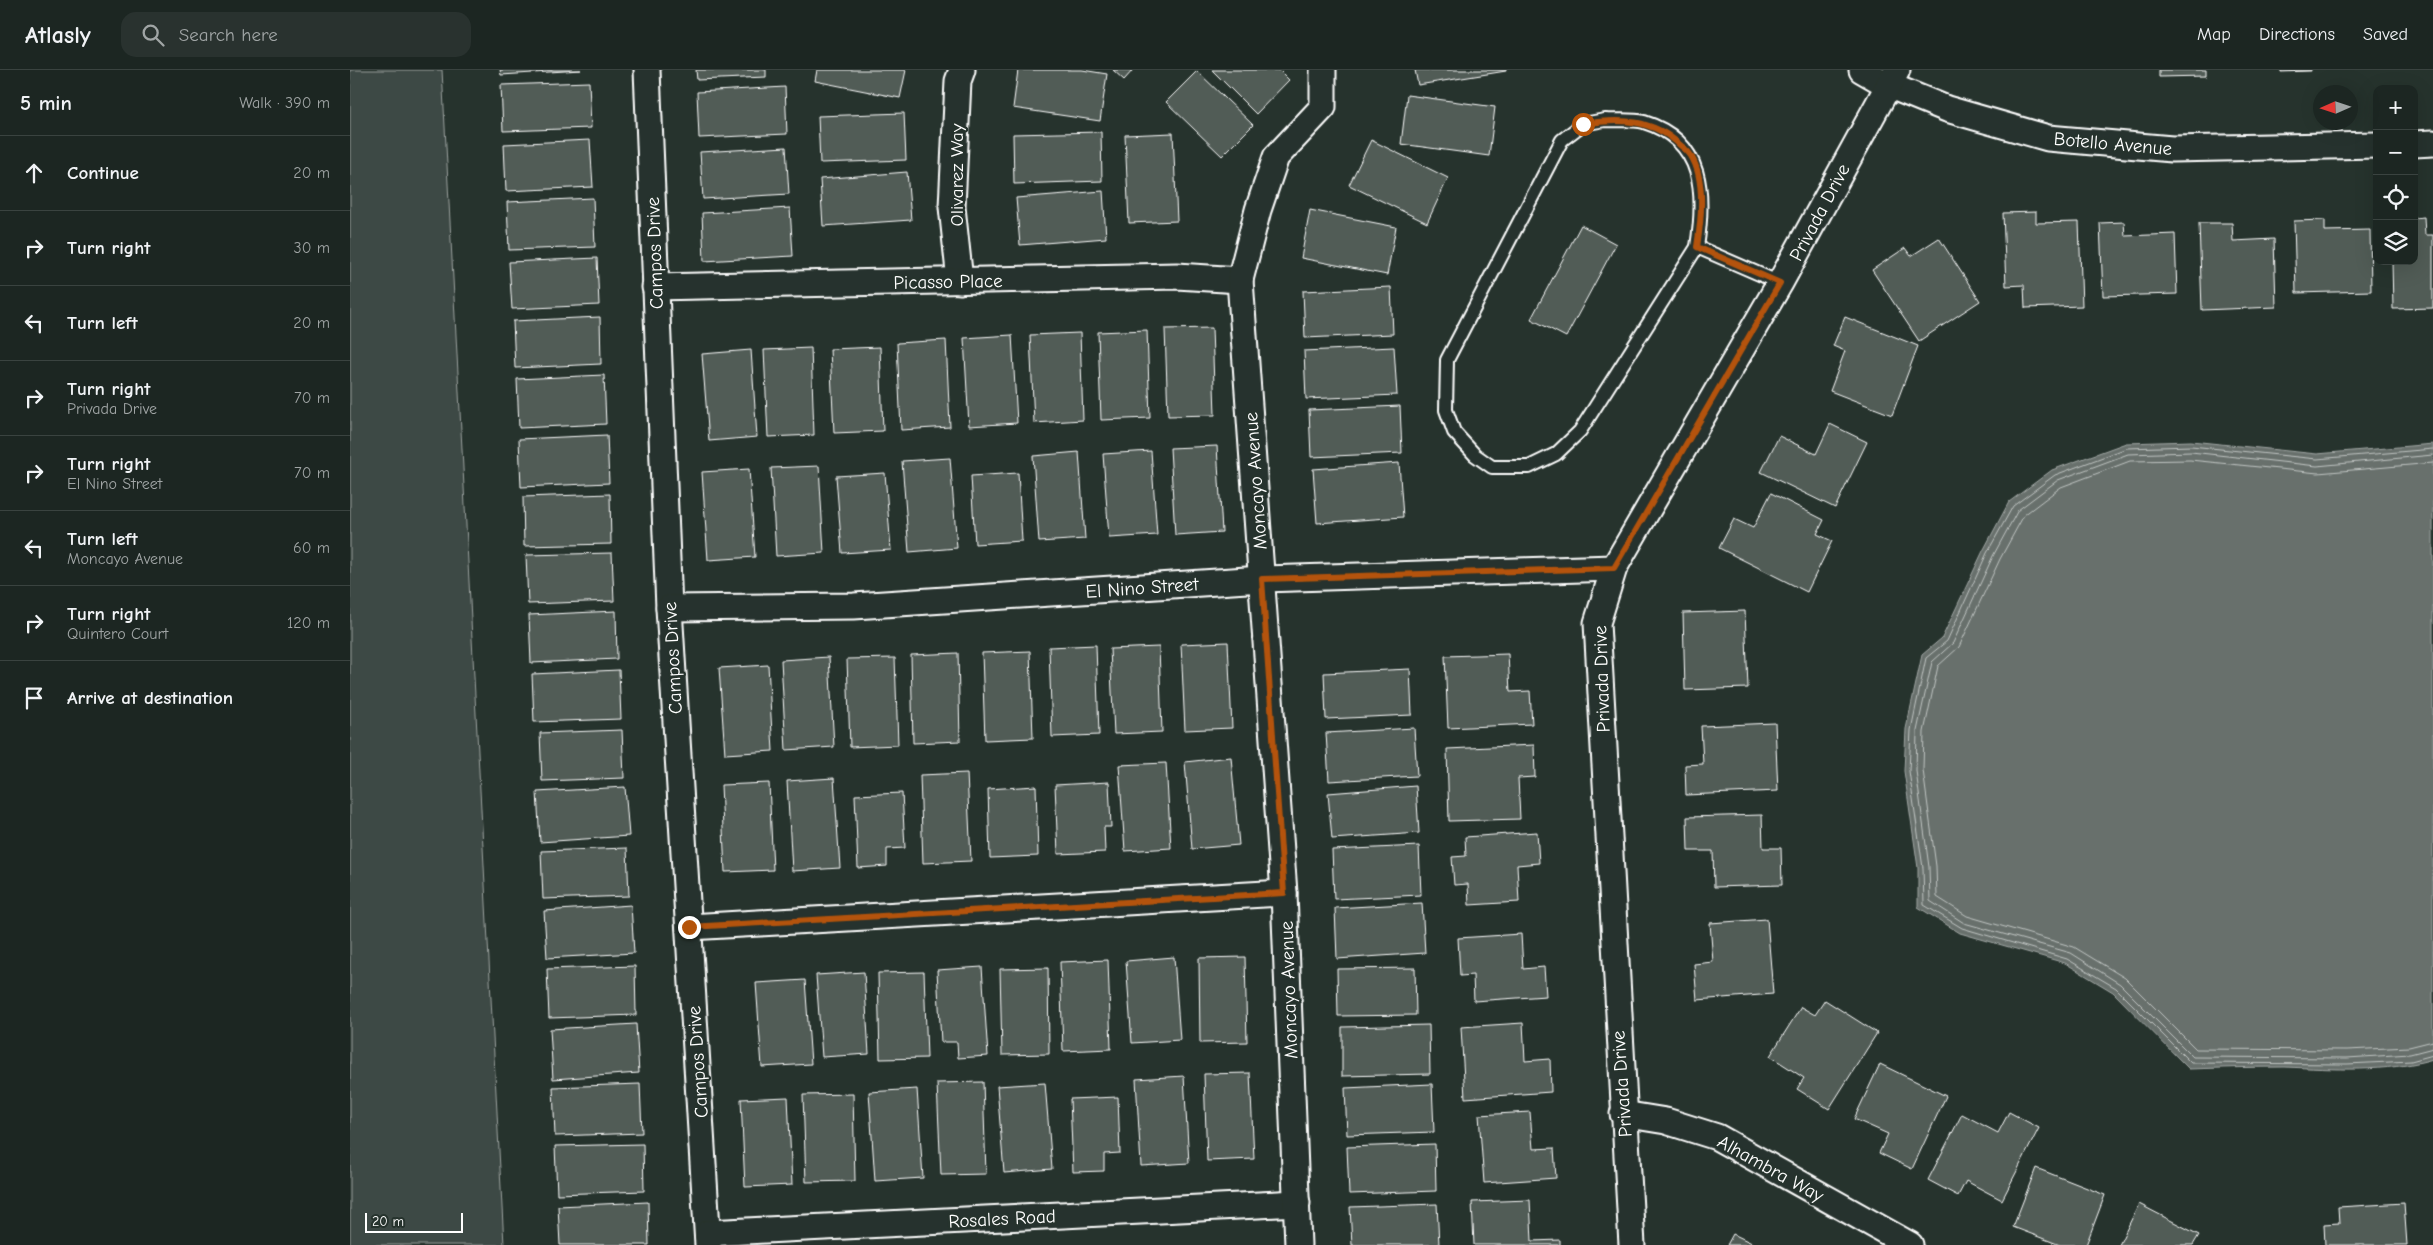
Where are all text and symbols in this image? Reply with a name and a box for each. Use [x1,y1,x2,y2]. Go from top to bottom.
search box [121,12,471,57]
text: Atlasly [25,21,91,49]
icon: search [139,21,167,49]
text: Search here [179,24,278,46]
text: Map [2197,24,2231,45]
text: Directions [2259,24,2335,45]
text: Saved [2363,24,2408,45]
north arrow [2313,85,2358,130]
map controls [2373,85,2418,265]
button: + [2373,85,2418,130]
text: 5 min [20,91,72,115]
text: Walk · 390 m [239,94,330,112]
route start [1572,113,1595,136]
street label: Olivarez Way [946,123,968,226]
street label: Botello Avenue [2053,128,2173,160]
button: − [2373,130,2418,175]
icon: ahead [20,159,48,187]
street label: Privada Drive [1785,160,1855,265]
text: Continue [67,162,139,184]
text: 20 m [293,164,330,182]
button: locate [2373,175,2418,220]
street label: Campos Drive [642,196,668,309]
button: layers [2373,220,2418,265]
icon: right [20,234,48,262]
text: Turn right [67,237,151,259]
text: 30 m [294,239,330,257]
street label: Picasso Place [893,270,1003,294]
icon: left [20,309,48,337]
text: Turn left [67,312,138,334]
text: 20 m [293,314,330,332]
text: Turn right [67,378,151,400]
icon: right [20,384,48,412]
text: 70 m [294,389,330,407]
text: Privada Drive [67,400,157,418]
street label: Moncayo Avenue [1240,411,1272,550]
text: Turn right [67,453,151,475]
icon: right [20,459,48,487]
text: 70 m [294,464,330,482]
text: El Nino Street [67,475,162,493]
text: Turn left [67,528,138,550]
icon: left [20,534,48,562]
text: 60 m [293,539,330,557]
text: Moncayo Avenue [67,550,183,568]
street label: El Nino Street [1085,573,1200,603]
street label: Campos Drive [659,601,687,715]
text: Turn right [67,603,151,625]
icon: right [20,609,48,637]
text: 120 m [287,614,330,632]
text: Quintero Court [67,625,168,643]
street label: Privada Drive [1589,625,1615,733]
icon: arrive [20,684,48,712]
text: Arrive at destination [67,687,233,709]
route end [678,916,701,939]
street label: Moncayo Avenue [1276,921,1302,1059]
street label: Campos Drive [683,1005,713,1119]
street label: Privada Drive [1607,1030,1637,1138]
street label: Alhambra Way [1714,1131,1828,1207]
street label: Rosales Road [948,1205,1056,1233]
scale bar [365,1210,462,1233]
text: 20 m [372,1213,404,1230]

